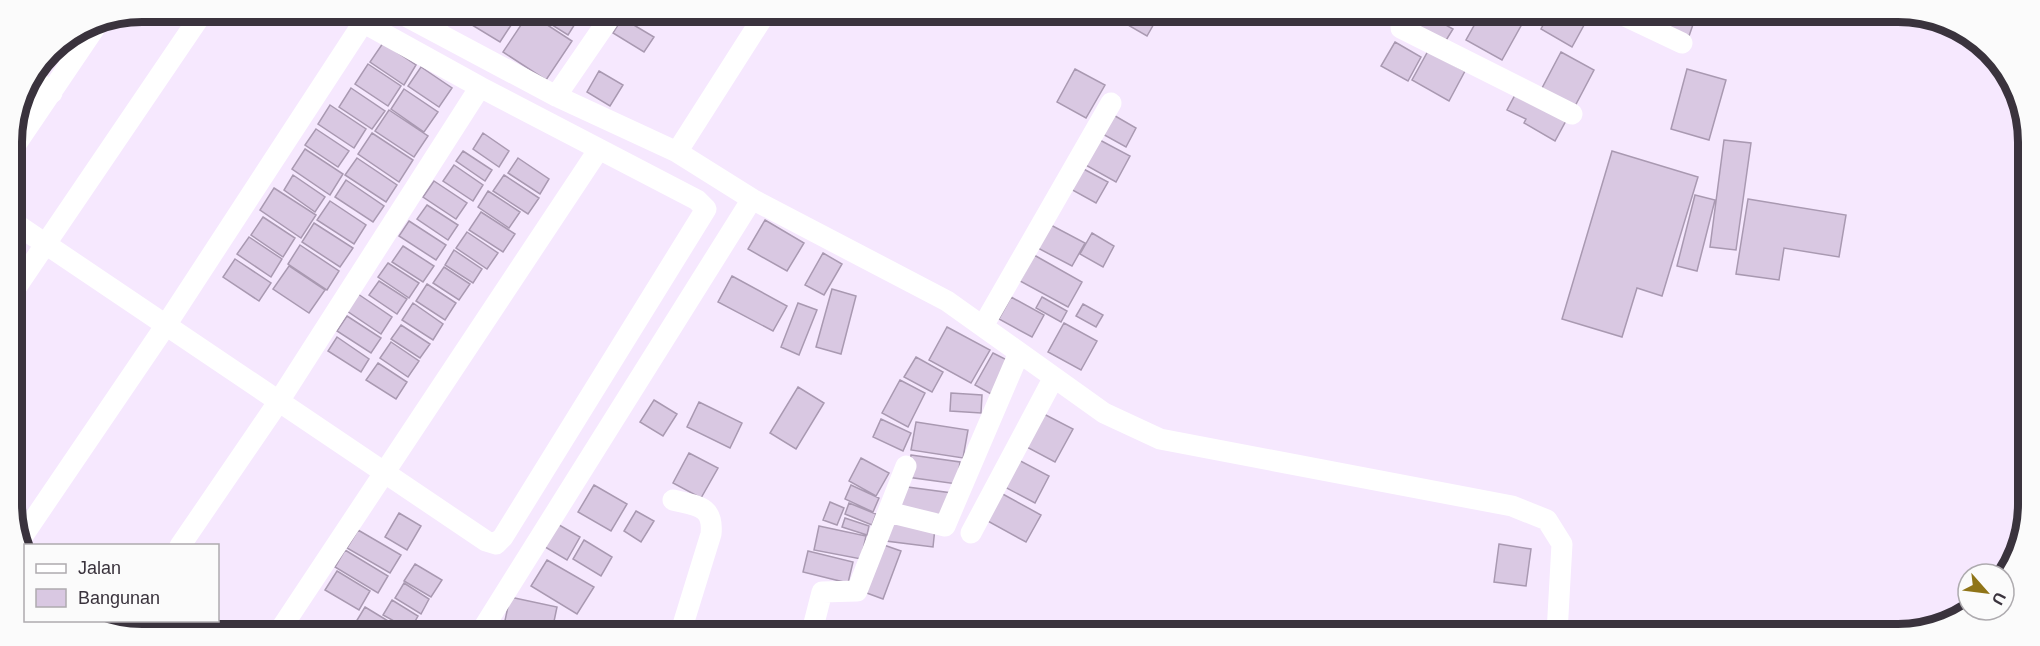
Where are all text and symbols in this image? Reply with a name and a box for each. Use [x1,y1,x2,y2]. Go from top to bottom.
legend [24,544,219,622]
text: Jalan [78,558,121,578]
north arrow [1956,562,2016,622]
text: Bangunan [78,588,160,608]
text: U [1989,590,2009,608]

